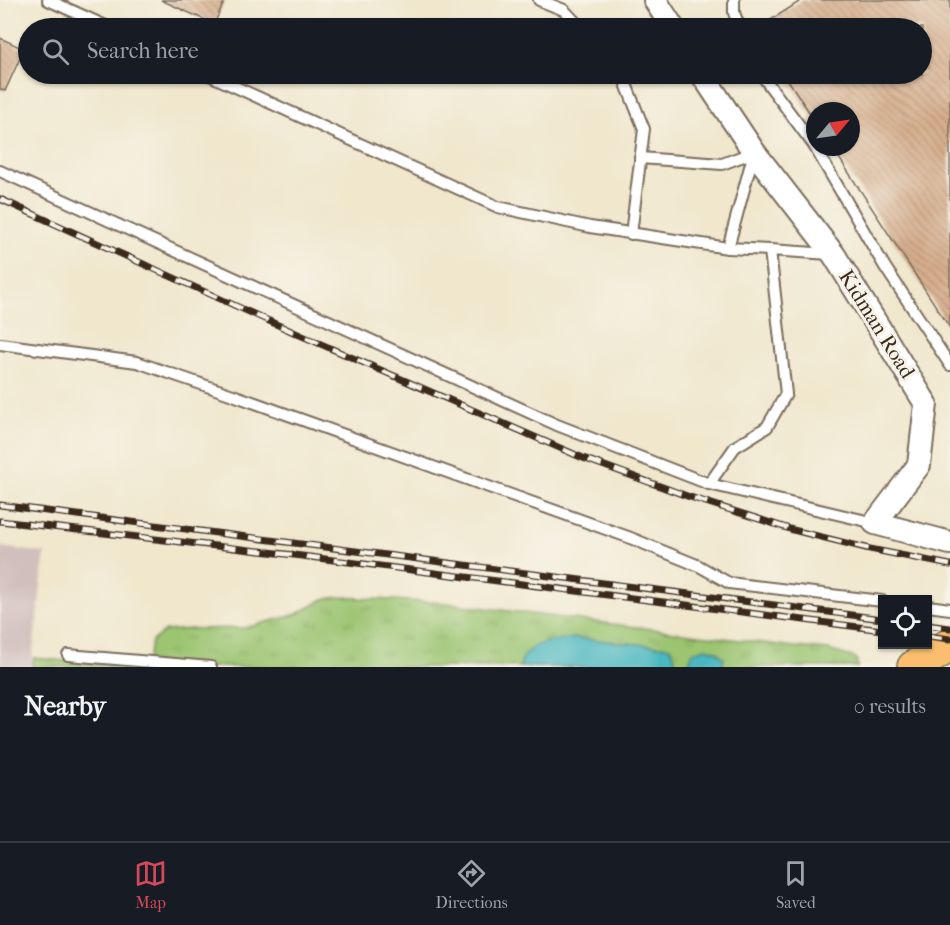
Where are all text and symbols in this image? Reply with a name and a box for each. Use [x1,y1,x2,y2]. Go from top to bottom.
search box [18,18,932,84]
icon: search [39,35,72,68]
text: Search here [87,38,199,64]
north arrow [806,102,860,156]
street label: Kidman Road [834,265,920,383]
map controls [878,595,932,649]
button: locate [878,595,932,649]
text: Nearby [24,691,106,722]
text: 0 results [854,695,926,718]
tab: Map [134,857,167,912]
tab: Directions [436,857,508,912]
tab: Saved [776,857,816,912]

